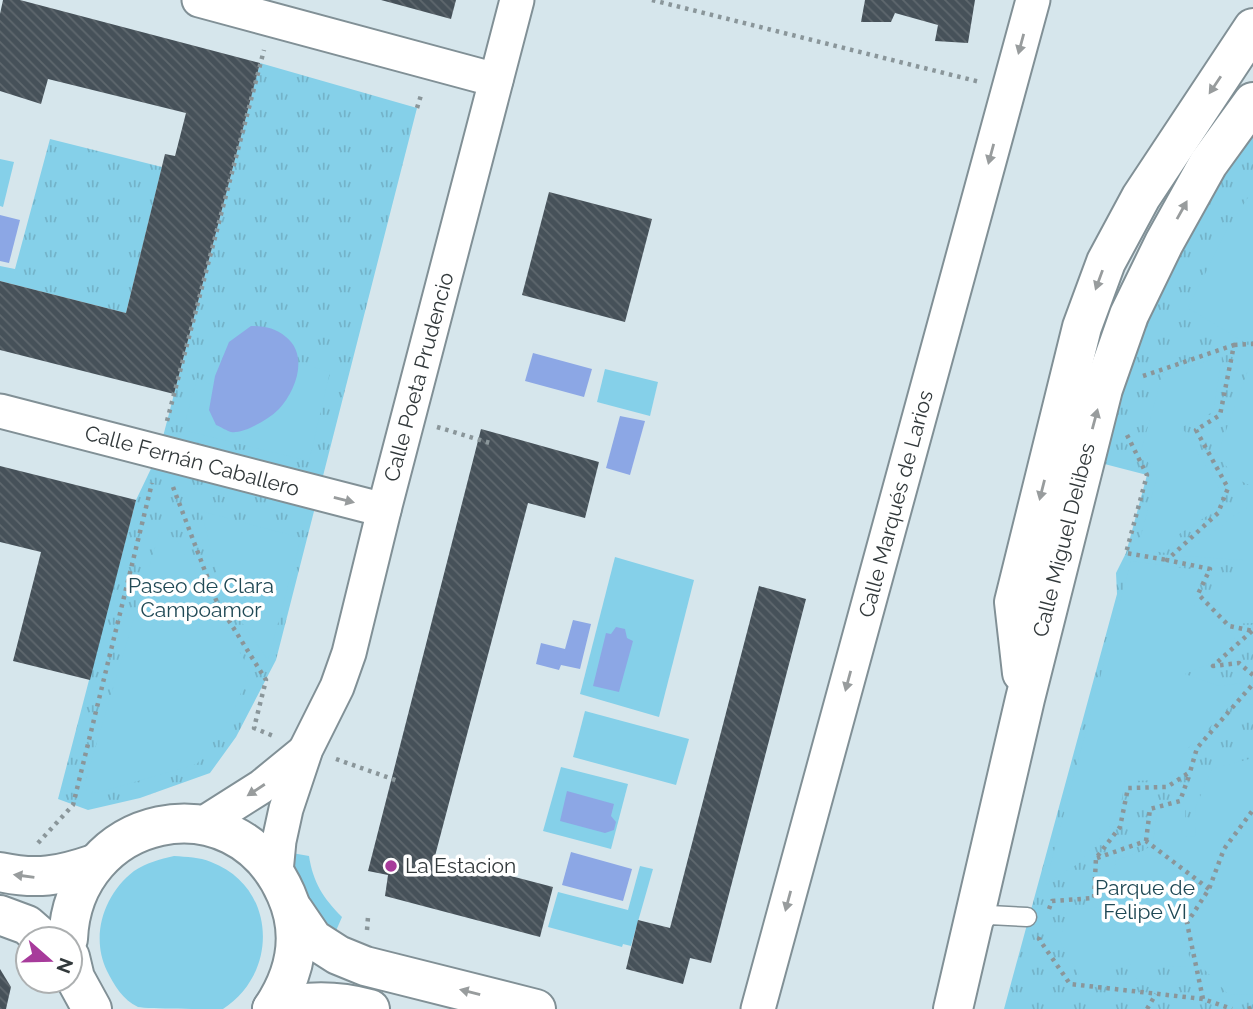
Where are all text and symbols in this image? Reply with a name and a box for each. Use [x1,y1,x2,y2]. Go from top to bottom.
one-way arrow [1015,34,1025,55]
one-way arrow [1208,76,1222,94]
one-way arrow [985,144,995,165]
one-way arrow [1176,200,1188,220]
street label: Calle Poeta Prudencio [379,270,458,484]
one-way arrow [1093,270,1104,291]
street label: Calle Marqués de Larios [853,388,938,620]
one-way arrow [1090,408,1101,430]
street label: Calle Fernán Caballero [82,420,302,501]
street label: Calle Miguel Delibes [1027,440,1100,640]
one-way arrow [1036,479,1047,501]
one-way arrow [333,495,355,506]
park label: Paseo de Clara Campoamor [128,573,274,622]
one-way arrow [842,671,852,692]
one-way arrow [246,783,266,796]
place label: La Estacion [405,853,516,878]
marker: La Estacion [383,858,399,874]
one-way arrow [12,870,34,881]
park label: Parque de Felipe VI [1095,875,1195,924]
one-way arrow [782,890,793,912]
north arrow [14,925,84,995]
text: N [52,955,78,976]
one-way arrow [459,986,481,997]

